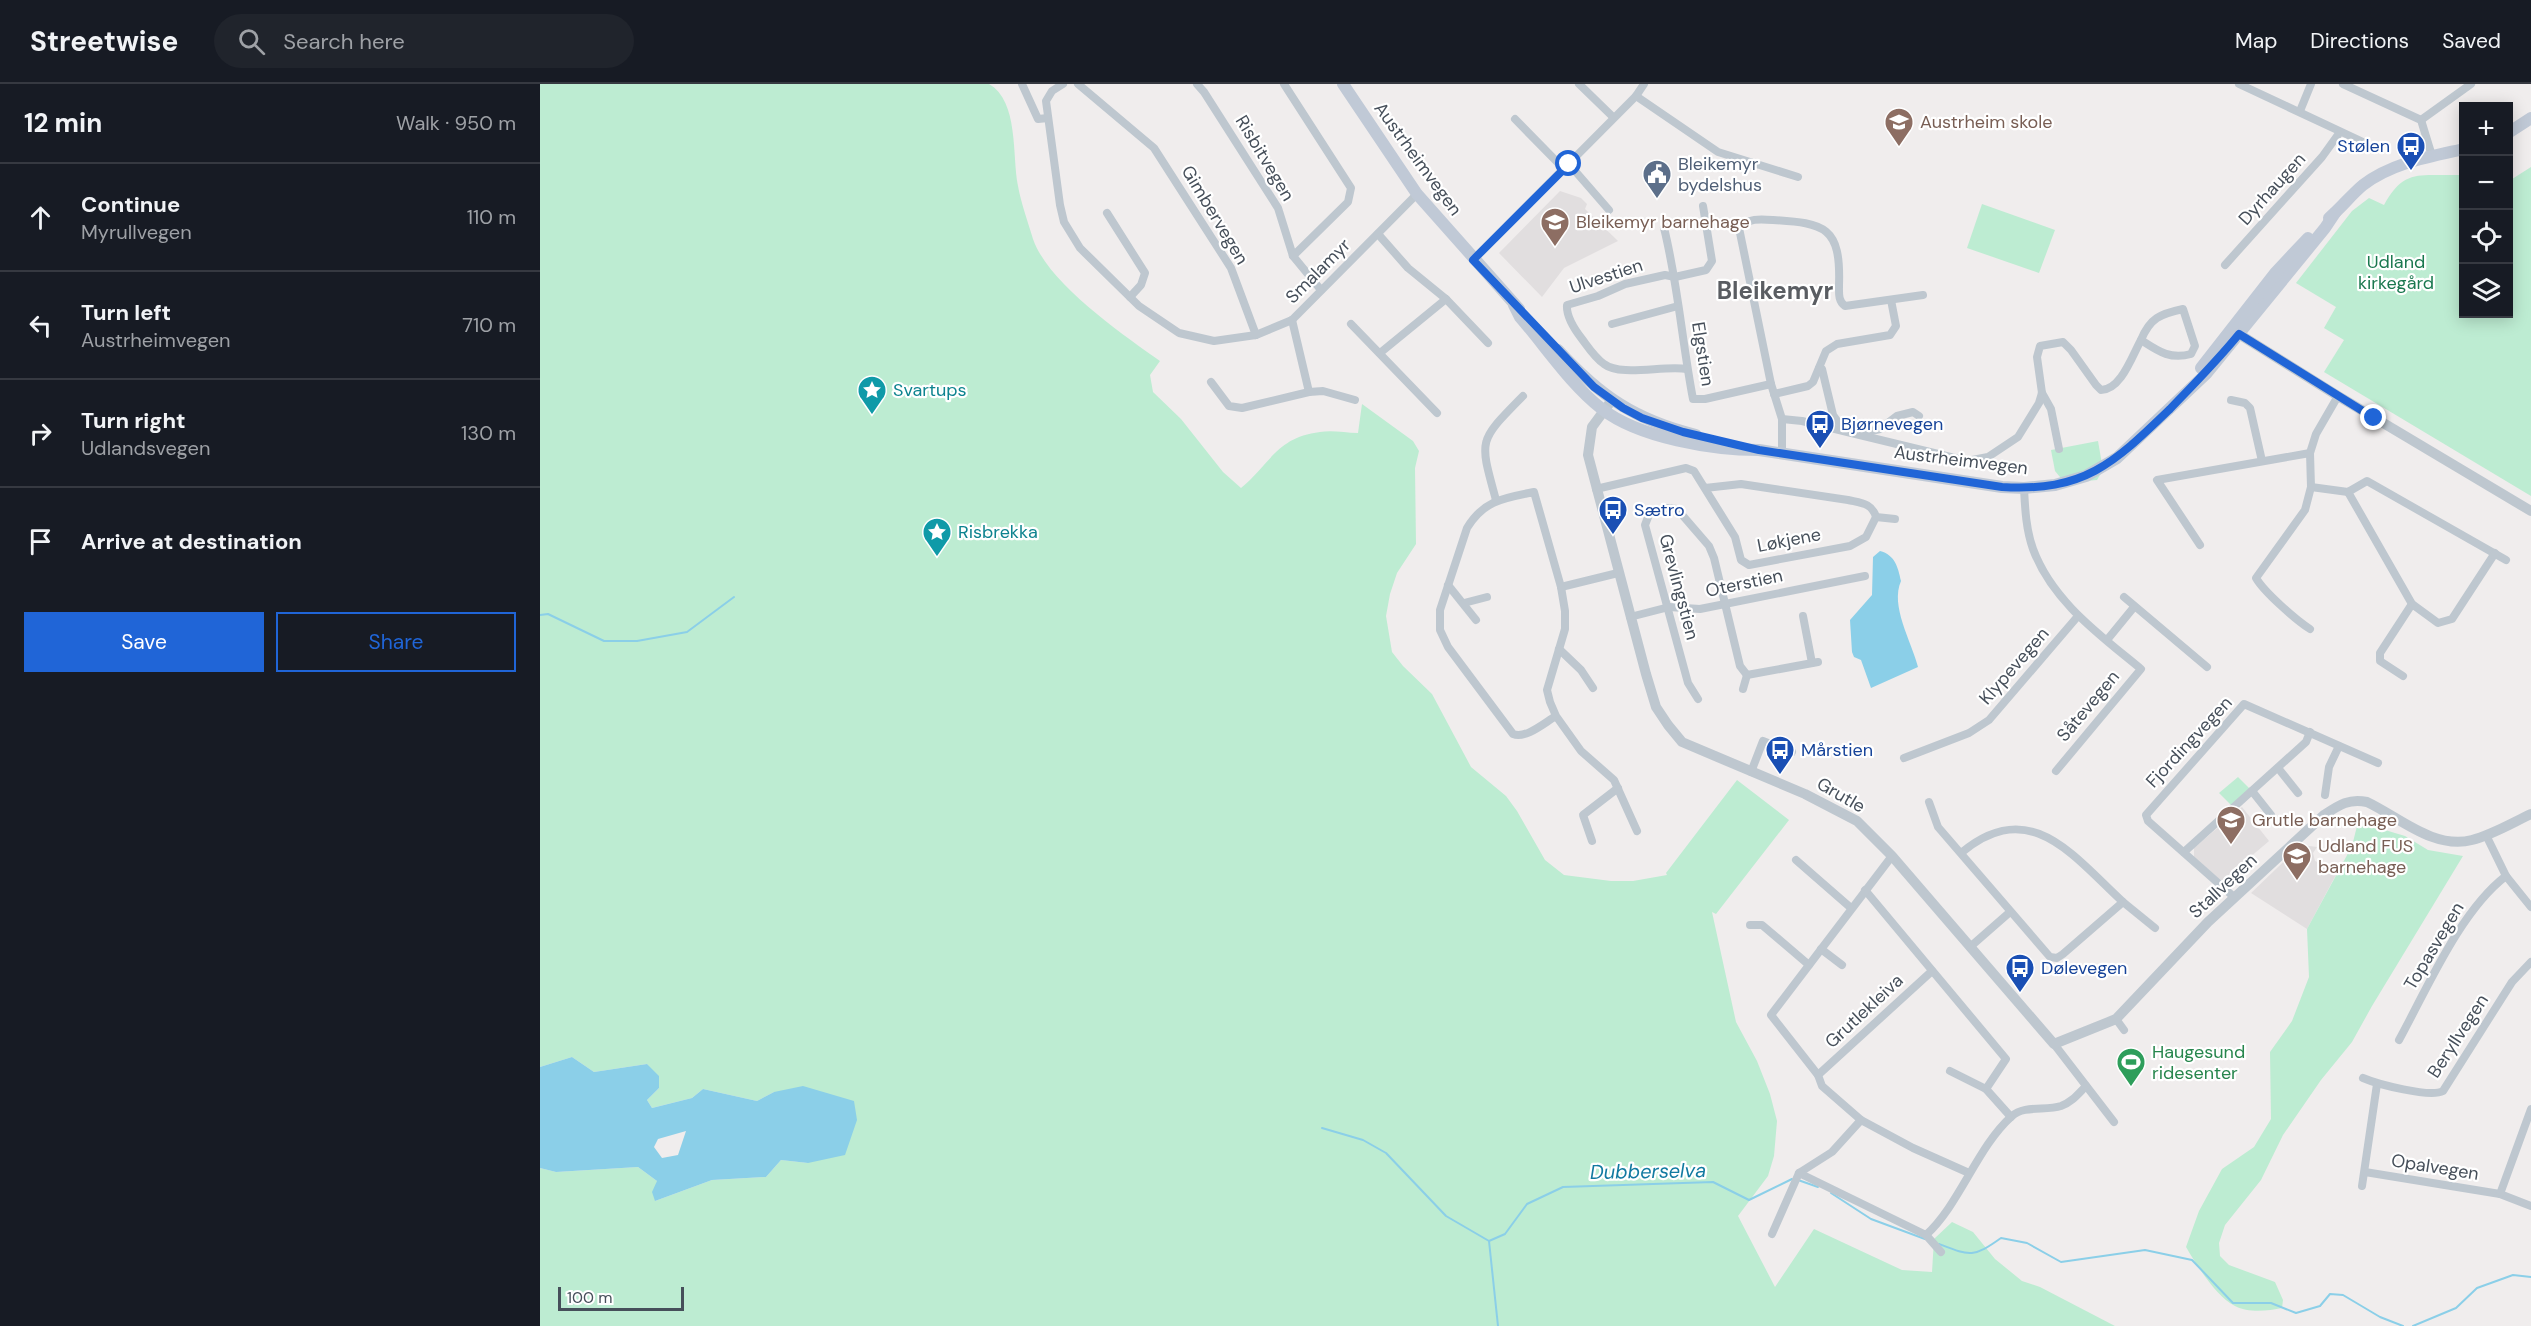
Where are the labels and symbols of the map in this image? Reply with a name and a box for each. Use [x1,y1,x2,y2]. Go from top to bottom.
street label: Austrheimvegen [1369,97,1467,221]
school or university icon: Austrheim skole [1883,106,1915,148]
place label: Austrheim skole [1920,110,2053,134]
street label: Risbitvegen [1230,111,1300,205]
bus stop icon: Stølen [2395,130,2427,172]
place label: Stølen [2337,134,2390,158]
street label: Dyrhaugen [2233,148,2311,230]
route start [1555,150,1581,176]
place label: Bleikemyr bydelshus [1678,152,1762,197]
public building icon: Bleikemyr bydelshus [1641,158,1673,200]
street label: Gimbervegen [1176,161,1254,269]
school or university icon: Bleikemyr barnehage [1539,206,1571,248]
place label: Bleikemyr barnehage [1576,210,1750,234]
street label: Smalamyr [1280,233,1356,309]
park label: Udland kirkegård [2358,250,2434,295]
street label: Ulvestien [1566,253,1646,299]
district label: Bleikemyr [1717,275,1833,306]
street label: Elgstien [1686,320,1720,388]
place icon: Svartups [856,374,888,416]
place label: Svartups [893,378,967,402]
route end [2360,404,2386,430]
bus stop icon: Bjørnevegen [1804,408,1836,450]
place label: Bjørnevegen [1841,412,1943,436]
street label: Austrheimvegen [1893,440,2029,480]
bus stop icon: Sætro [1597,494,1629,536]
place label: Sætro [1634,498,1685,522]
place icon: Risbrekka [921,516,953,558]
place label: Risbrekka [958,520,1038,544]
street label: Løkjene [1755,522,1823,558]
street label: Grevlingstien [1653,531,1705,643]
street label: Oterstien [1703,563,1785,603]
street label: Klypevegen [1974,622,2054,710]
street label: Såtevegen [2051,665,2125,747]
street label: Fjordingvegen [2141,691,2237,793]
bus stop icon: Mårstien [1764,734,1796,776]
place label: Mårstien [1801,738,1873,762]
street label: Grutle [1813,772,1869,818]
school or university icon: Grutle barnehage [2215,804,2247,846]
place label: Grutle barnehage [2252,808,2397,832]
place label: Udland FUS barnehage [2318,834,2413,879]
school or university icon: Udland FUS barnehage [2281,840,2313,882]
street label: Stallvegen [2184,848,2262,924]
street label: Topasvegen [2398,898,2470,994]
bus stop icon: Dølevegen [2004,952,2036,994]
place label: Dølevegen [2041,956,2127,980]
street label: Grutlekleiva [1820,969,1908,1053]
street label: Beryllvegen [2422,990,2494,1082]
place label: Haugesund ridesenter [2152,1040,2245,1085]
sports icon: Haugesund ridesenter [2115,1046,2147,1088]
street label: Opalvegen [2389,1148,2481,1186]
water label: Dubberselva [1590,1157,1706,1185]
scale bar [558,1284,684,1312]

